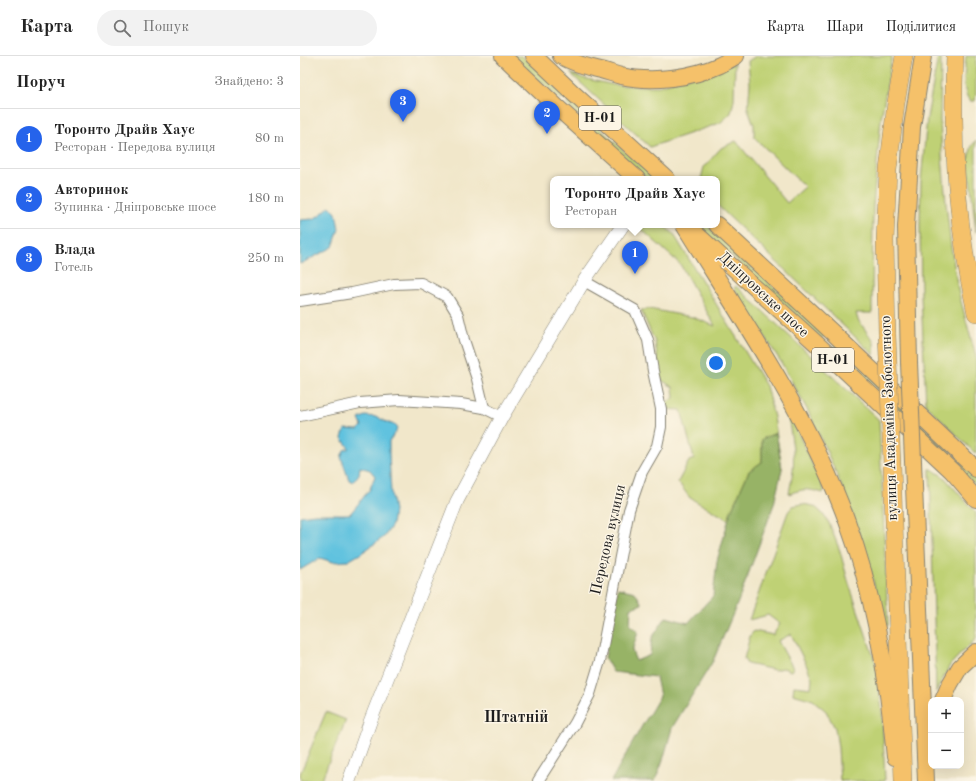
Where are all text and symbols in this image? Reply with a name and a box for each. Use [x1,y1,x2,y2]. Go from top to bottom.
search box [97,10,377,46]
icon: search [111,17,133,39]
text: Карта [20,18,73,37]
text: Пошук [143,20,189,35]
text: Карта [767,20,805,34]
text: Шари [827,20,864,34]
text: Поділитися [886,20,956,34]
text: Поруч [16,74,65,91]
text: Знайдено: 3 [215,75,284,88]
pin: 3 [390,89,416,122]
pin: 2 [534,101,560,134]
road number: Н-01 [579,106,621,130]
text: Торонто Драйв Хаус [54,123,195,138]
text: 1 [25,132,33,145]
text: 80 m [255,132,284,145]
text: Ресторан · Передова вулиця [54,141,215,154]
popup [550,176,720,228]
text: Авторинок [54,183,128,198]
text: Торонто Драйв Хаус [565,187,705,202]
text: 2 [25,192,33,205]
text: 180 m [247,192,284,205]
text: Зупинка · Дніпровське шосе [54,201,216,214]
text: Ресторан [565,205,617,218]
pin: 1 [622,241,648,274]
text: Влада [54,243,96,258]
street label: Дніпровське шосе [715,249,811,341]
text: 3 [25,252,33,265]
text: 250 m [247,252,284,265]
text: Готель [54,261,93,274]
street label: вулиця Академіка Заболотного [879,315,901,521]
road number: Н-01 [812,348,854,372]
your location [706,353,726,373]
street label: Передова вулиця [589,483,629,597]
map controls [928,697,964,769]
button: + [928,697,964,733]
district label: Штатній [484,710,548,726]
button: − [928,733,964,769]

